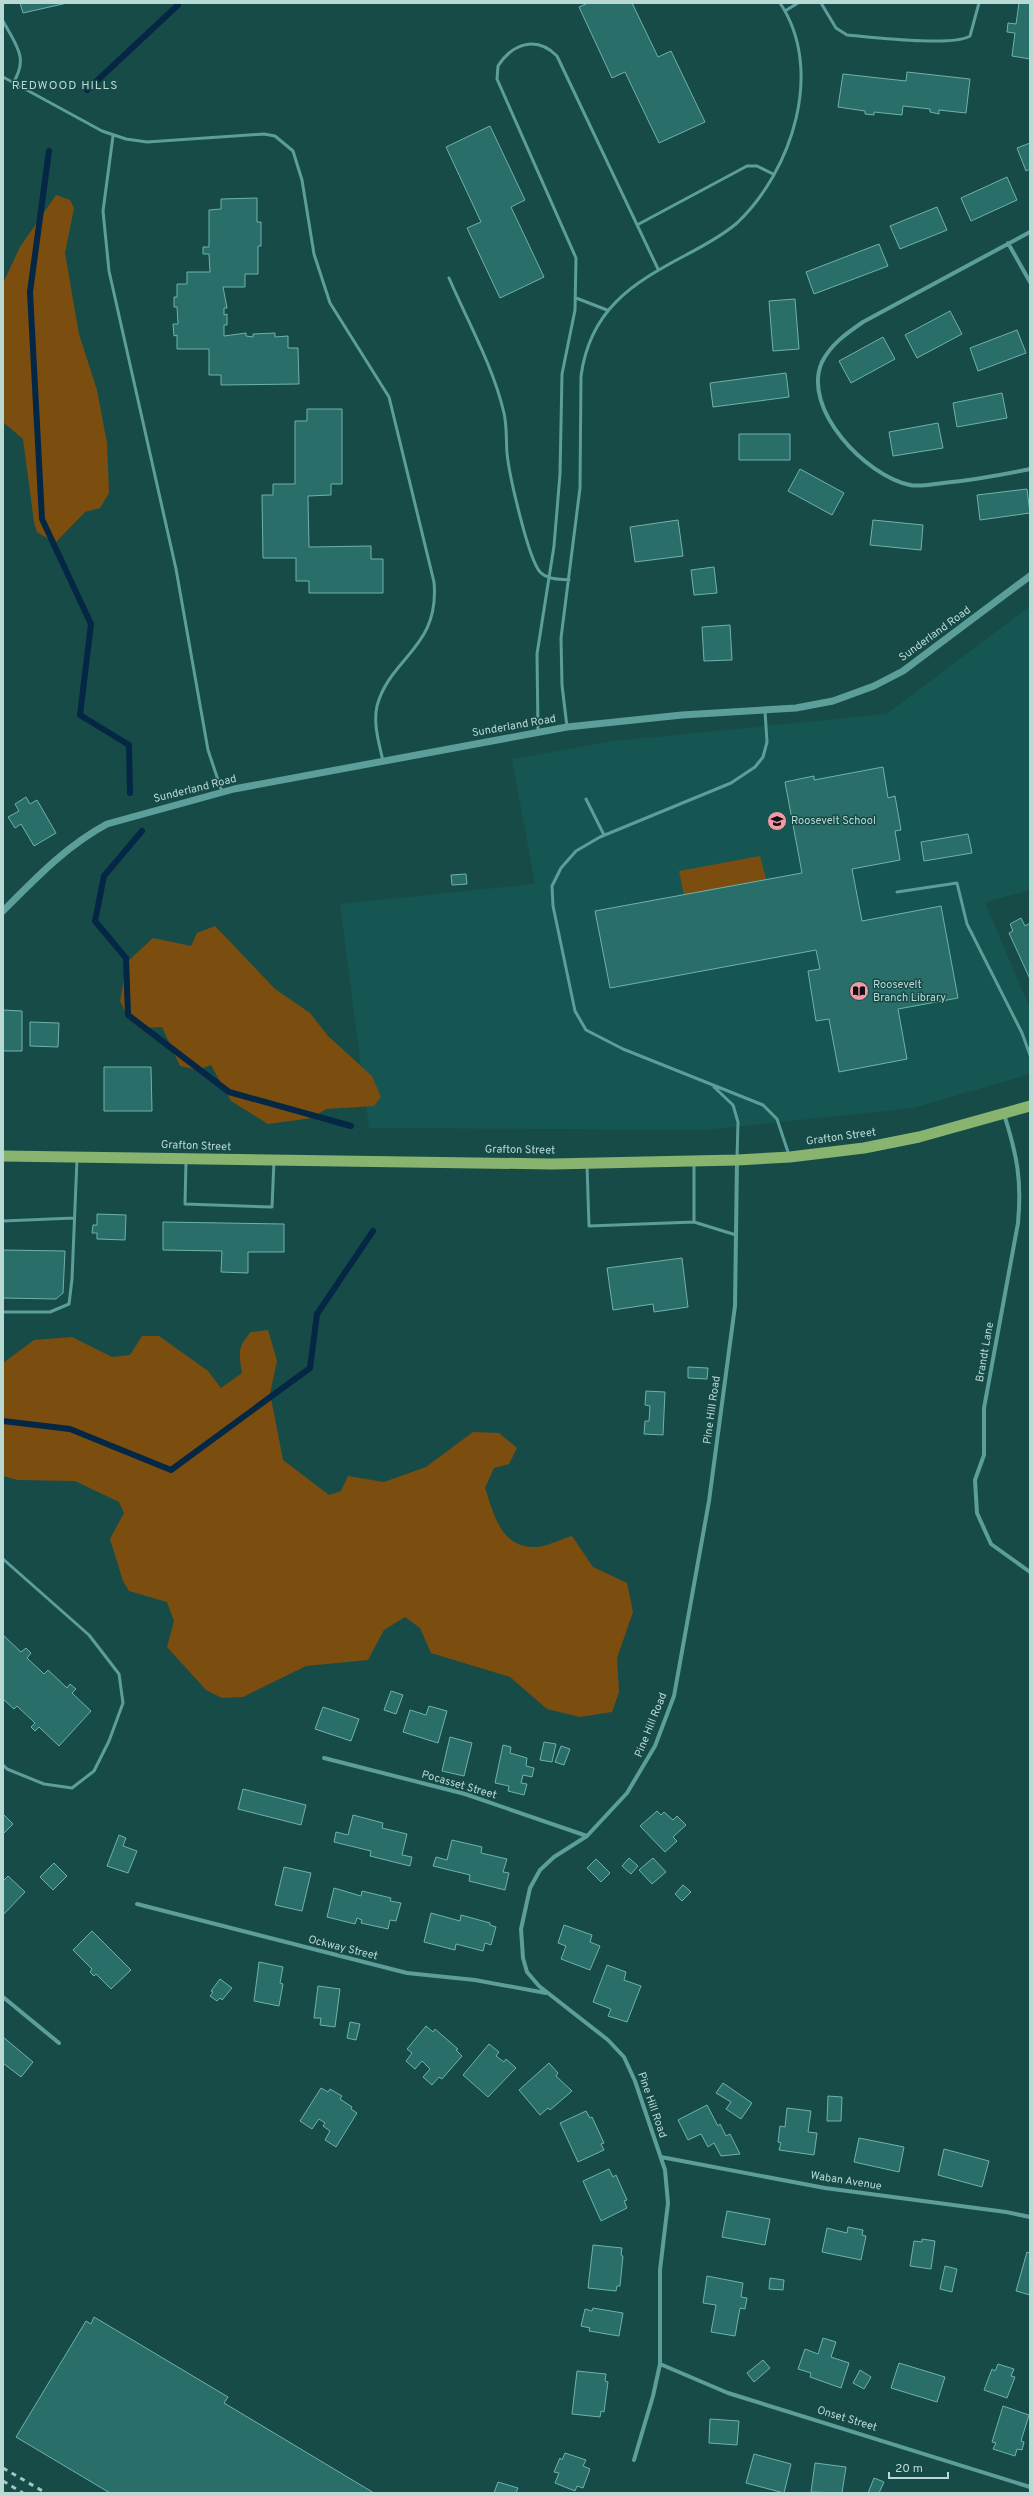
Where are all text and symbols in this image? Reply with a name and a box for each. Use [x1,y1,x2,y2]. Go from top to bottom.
district label: REDWOOD HILLS [12,78,118,94]
street label: Sunderland Road [896,603,974,665]
street label: Sunderland Road [471,712,557,740]
street label: Sunderland Road [152,772,238,806]
school or university icon: Roosevelt School [766,810,788,832]
place label: Roosevelt School [791,814,876,828]
place label: Roosevelt Branch Library [873,978,946,1005]
library icon: Roosevelt Branch Library [848,980,870,1002]
street label: Grafton Street [805,1125,877,1149]
street label: Grafton Street [161,1138,231,1154]
street label: Grafton Street [485,1142,555,1158]
street label: Brandt Lane [973,1321,997,1383]
street label: Pine Hill Road [700,1375,724,1445]
street label: Pine Hill Road [632,1690,670,1760]
street label: Pocasset Street [420,1768,498,1802]
street label: Ockway Street [307,1933,379,1963]
street label: Pine Hill Road [634,2070,670,2140]
street label: Waban Avenue [809,2168,883,2194]
street label: Onset Street [815,2403,879,2435]
scale bar [889,2454,948,2480]
text: 20 m [895,2461,923,2477]

